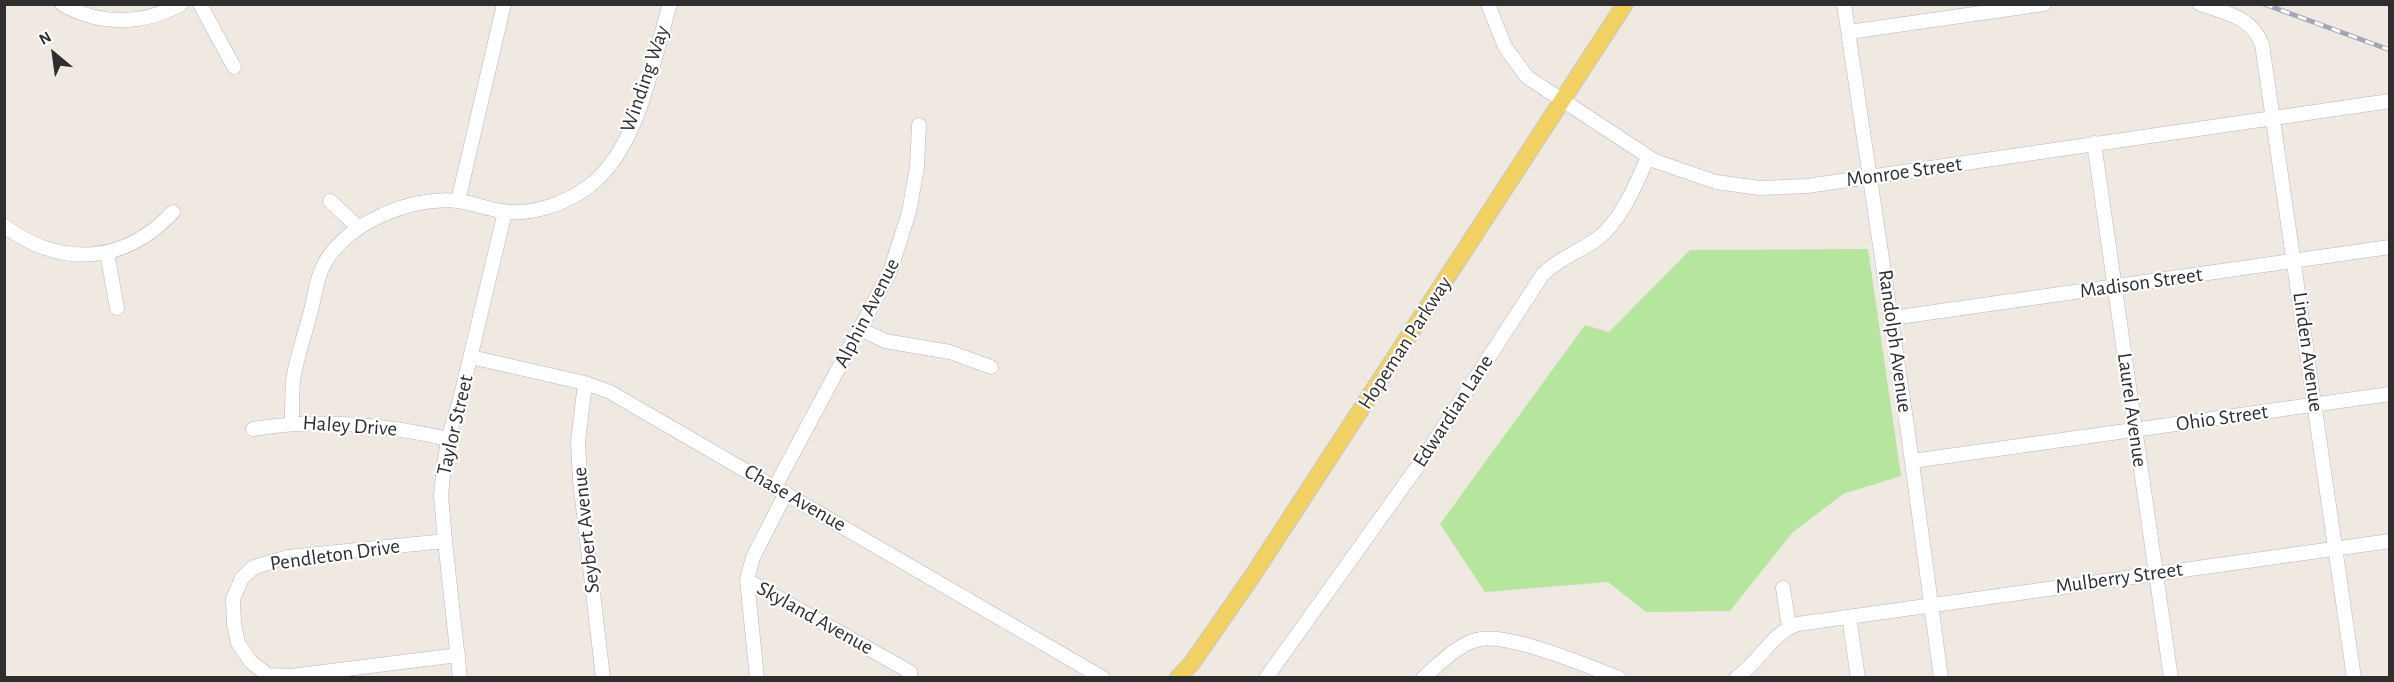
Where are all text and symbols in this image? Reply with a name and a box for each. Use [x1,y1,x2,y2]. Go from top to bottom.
street label: Winding Way [615,22,675,136]
north arrow [24,24,84,84]
text: N [37,29,54,48]
street label: Monroe Street [1845,151,1963,193]
street label: Alphin Avenue [829,254,905,372]
street label: Madison Street [2078,262,2204,304]
street label: Randolph Avenue [1872,268,1918,414]
street label: Hopeman Parkway [1353,272,1457,414]
street label: Linden Avenue [2287,290,2329,414]
street label: Edwardian Lane [1407,350,1499,472]
street label: Laurel Avenue [2112,351,2152,469]
street label: Taylor Street [431,372,479,478]
street label: Ohio Street [2174,399,2270,437]
street label: Haley Drive [302,410,398,442]
street label: Chase Avenue [739,459,851,537]
street label: Seybert Avenue [567,466,605,594]
street label: Pendleton Drive [268,533,402,577]
street label: Mulberry Street [2054,557,2184,599]
street label: Skyland Avenue [752,576,878,660]

